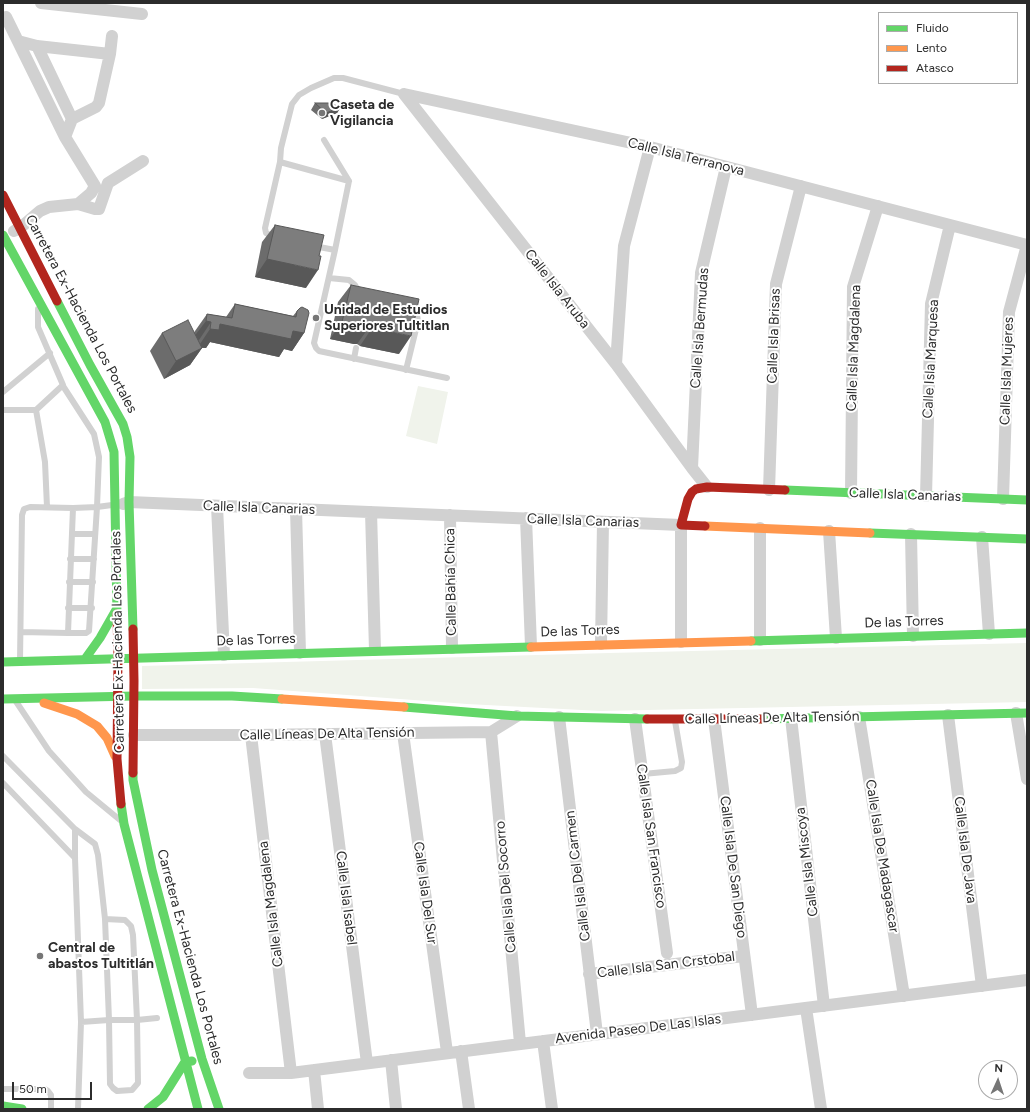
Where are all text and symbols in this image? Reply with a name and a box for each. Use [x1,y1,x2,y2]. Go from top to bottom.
legend [878,12,1018,84]
text: Fluido [916,21,949,35]
text: Lento [916,41,947,55]
text: Atasco [916,61,954,75]
place label: Caseta de Vigilancia [330,97,394,130]
marker: Caseta de Vigilancia [317,108,327,118]
street label: Calle Isla Terranova [626,134,746,180]
street label: Carretera Ex-Hacienda Los Portales [21,212,141,416]
street label: Calle Isla Aruba [521,246,593,332]
street label: Calle Isla Bermudas [687,267,713,389]
street label: Calle Isla Magdalena [843,284,865,412]
street label: Calle Isla Brisas [764,288,784,384]
street label: Calle Isla Marquesa [919,299,943,419]
place label: Unidad de Estudios Superiores Tultitlan [324,302,449,334]
marker: Unidad de Estudios Superiores Tultitlan [311,313,321,323]
street label: Calle Isla Mujeres [997,317,1017,425]
street label: Calle Isla Canarias [849,485,961,505]
street label: Calle Isla Canarias [203,498,315,518]
street label: Calle Isla Canarias [527,511,639,531]
street label: Calle Bahía Chica [442,528,460,636]
street label: Carretera Ex-Hacienda Los Portales [108,531,128,753]
street label: De las Torres [864,612,944,632]
street label: De las Torres [540,621,620,641]
street label: De las Torres [216,630,296,650]
street label: Calle Líneas De Alta Tensión [684,708,860,728]
street label: Calle Líneas De Alta Tensión [239,724,415,744]
street label: Calle Isla San Francisco [633,763,669,909]
street label: Calle Isla De Madagascar [862,778,902,934]
street label: Calle Isla De San Diego [716,795,750,939]
street label: Calle Isla De Java [950,796,980,904]
street label: Calle Isla Miscoya [792,806,822,918]
street label: Calle Isla Del Carmen [562,810,594,942]
street label: Calle Isla Del Socorro [492,820,520,954]
street label: Calle Isla Magdalena [255,840,287,968]
street label: Calle Isla Del Sur [409,841,441,945]
street label: Carretera Ex-Hacienda Los Portales [153,848,227,1066]
street label: Calle Isla Isabel [332,850,360,946]
place label: Central de abastos Tultitlán [48,940,154,972]
street label: Calle Isla San Crstobal [596,948,736,982]
marker: Central de abastos Tultitlán [35,951,45,961]
street label: Avenida Paseo De Las Islas [554,1010,722,1048]
north arrow [978,1060,1018,1100]
text: N [994,1062,1003,1075]
scale bar [14,1074,94,1100]
text: 50 m [19,1082,47,1096]

